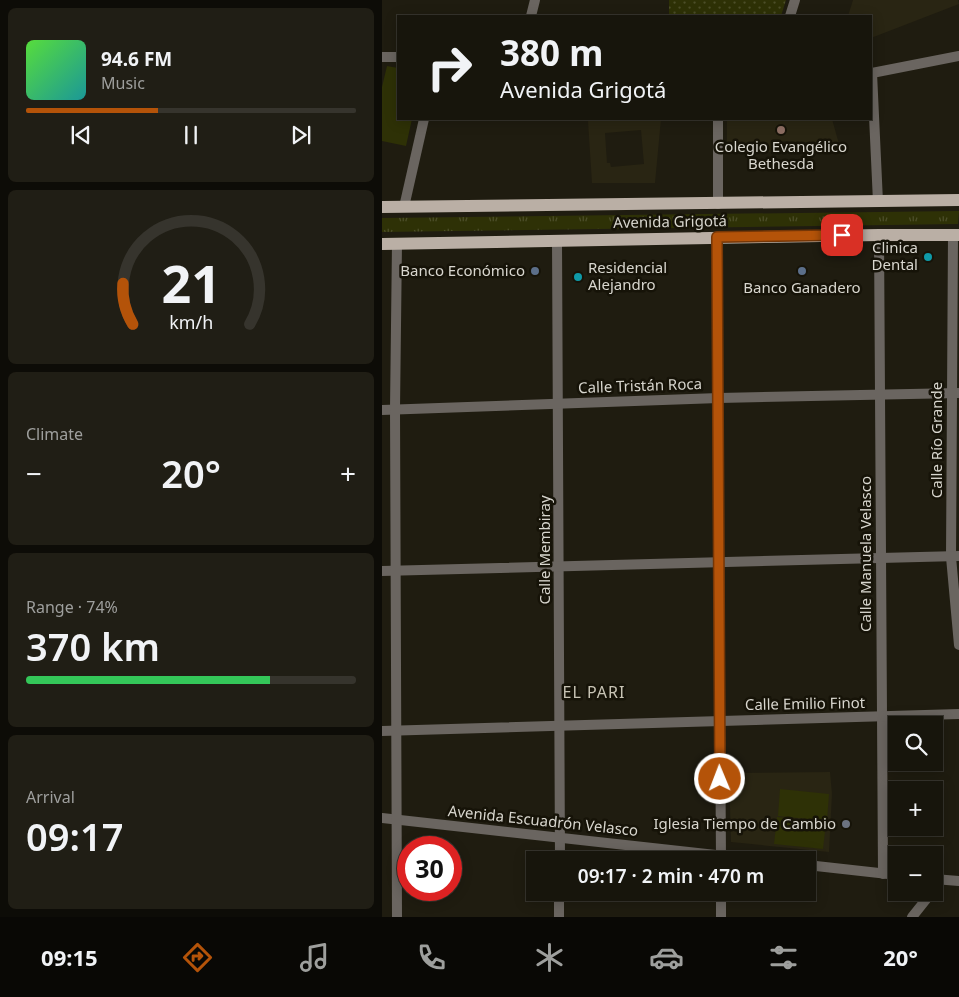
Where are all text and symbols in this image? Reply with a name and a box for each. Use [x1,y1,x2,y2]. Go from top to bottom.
text: 380 m [500,29,603,76]
icon: right [417,35,482,100]
text: 94.6 FM [101,46,172,72]
text: Music [101,72,145,94]
text: Avenida Grigotá [500,74,666,104]
icon: previous [67,121,95,149]
icon: pause [177,121,205,149]
icon: next [287,121,315,149]
marker: Colegio Evangélico Bethesda [775,124,787,136]
place label: Colegio Evangélico Bethesda [715,136,847,173]
street label: Avenida Grigotá [613,210,727,232]
pin [821,214,863,256]
icon: arrive [828,221,856,249]
place label: Clinica Dental [872,237,918,274]
text: 21 [161,247,221,318]
marker: Clinica Dental [922,251,934,263]
place label: Residencial Alejandro [588,257,667,294]
place label: Banco Económico [400,260,525,280]
marker: Banco Económico [529,265,541,277]
marker: Banco Ganadero [796,265,808,277]
marker: Residencial Alejandro [572,271,584,283]
place label: Banco Ganadero [743,277,861,297]
text: km/h [169,310,213,334]
street label: Calle Tristán Roca [578,373,702,397]
street label: Calle Río Grande [926,382,946,498]
text: Climate [26,423,83,445]
text: 20° [161,447,221,499]
text: − [26,454,42,492]
text: + [340,454,356,492]
street label: Calle Manuela Velasco [855,476,875,632]
street label: Calle Membiray [534,495,554,605]
text: Range · 74% [26,596,118,618]
text: 370 km [26,620,160,672]
district label: EL PARI [563,681,625,703]
street label: Calle Emilio Finot [745,692,866,714]
map controls [888,716,943,901]
button: search [888,716,943,771]
position arrow [693,752,745,804]
button: + [888,781,943,836]
text: Arrival [26,786,75,808]
street label: Avenida Escuadrón Velasco [447,800,639,840]
text: 09:17 [26,810,123,862]
place label: Iglesia Tiempo de Cambio [653,813,836,833]
marker: Iglesia Tiempo de Cambio [840,818,852,830]
speed limit sign: 30 [397,836,462,901]
button: − [888,846,943,901]
text: 09:17 · 2 min · 470 m [578,863,764,889]
icon: directions [180,940,215,975]
icon: music [297,940,332,975]
icon: phone [414,940,449,975]
icon: climate [532,940,567,975]
icon: car [649,940,684,975]
icon: filters [766,940,801,975]
text: 09:15 [41,942,98,972]
text: 20° [883,942,918,972]

